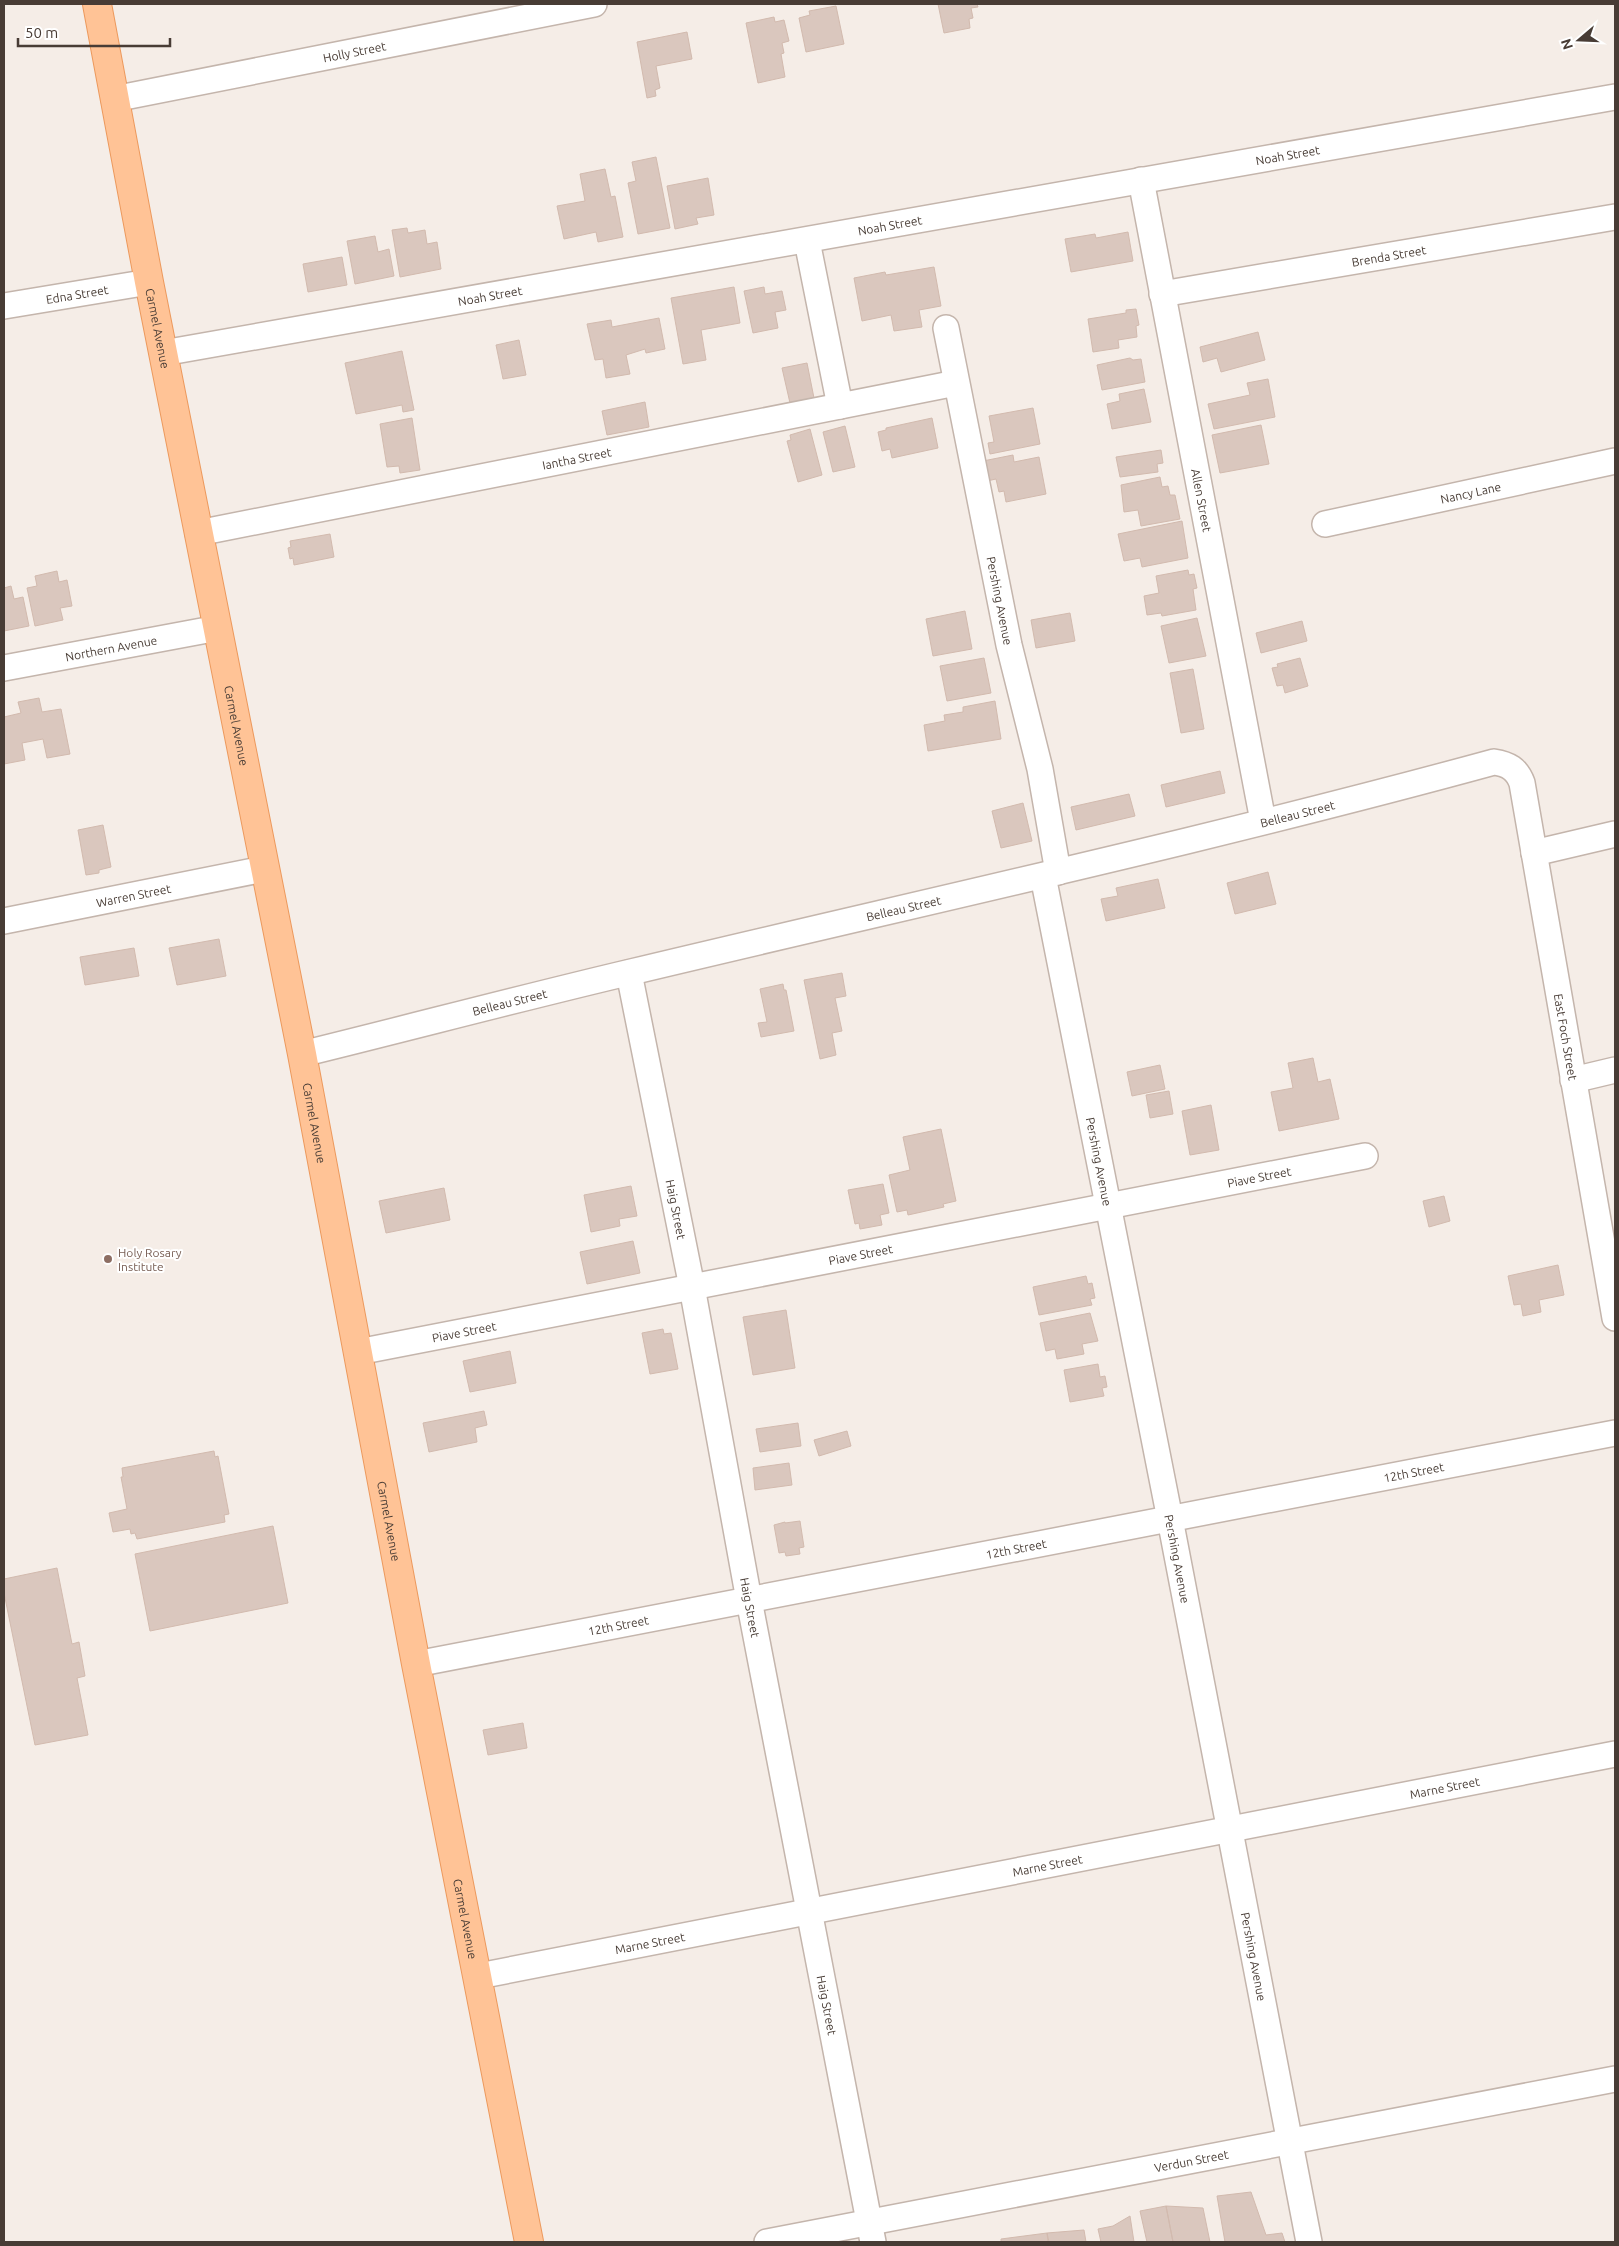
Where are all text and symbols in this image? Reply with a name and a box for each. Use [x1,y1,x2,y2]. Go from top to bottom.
scale bar [18,15,170,47]
north arrow [1554,15,1604,65]
text: 50 m [25,24,58,41]
text: N [1557,37,1576,52]
street label: Holly Street [322,39,387,64]
street label: Noah Street [1255,143,1321,167]
street label: Noah Street [857,213,923,237]
street label: Brenda Street [1351,243,1427,268]
street label: Edna Street [45,282,109,305]
street label: Noah Street [457,283,523,307]
street label: Carmel Avenue [144,287,172,369]
street label: Iantha Street [541,445,613,471]
street label: Allen Street [1190,468,1214,533]
street label: Nancy Lane [1439,479,1502,505]
street label: Pershing Avenue [985,555,1015,646]
street label: Northern Avenue [64,633,158,663]
street label: Carmel Avenue [223,684,251,767]
street label: Belleau Street [1259,798,1336,829]
street label: Warren Street [95,881,172,909]
street label: Belleau Street [865,893,943,923]
street label: Belleau Street [471,986,548,1017]
street label: East Foch Street [1552,992,1580,1081]
street label: Carmel Avenue [301,1082,329,1164]
street label: Pershing Avenue [1084,1116,1114,1207]
street label: Piave Street [1226,1164,1293,1189]
street label: Haig Street [664,1178,689,1241]
street label: Piave Street [827,1242,894,1267]
place label: Holy Rosary Institute [118,1246,182,1273]
marker: Holy Rosary Institute [102,1253,114,1265]
street label: Piave Street [431,1319,497,1344]
street label: 12th Street [1382,1460,1445,1484]
street label: Carmel Avenue [375,1480,403,1562]
street label: Pershing Avenue [1163,1513,1193,1604]
street label: 12th Street [985,1536,1048,1561]
street label: Haig Street [739,1576,763,1639]
street label: 12th Street [587,1613,650,1637]
street label: Marne Street [1409,1774,1481,1800]
street label: Marne Street [1011,1852,1084,1878]
street label: Carmel Avenue [452,1878,480,1960]
street label: Pershing Avenue [1239,1911,1269,2002]
street label: Marne Street [614,1929,686,1956]
street label: Haig Street [815,1974,839,2036]
street label: Verdun Street [1153,2147,1230,2174]

